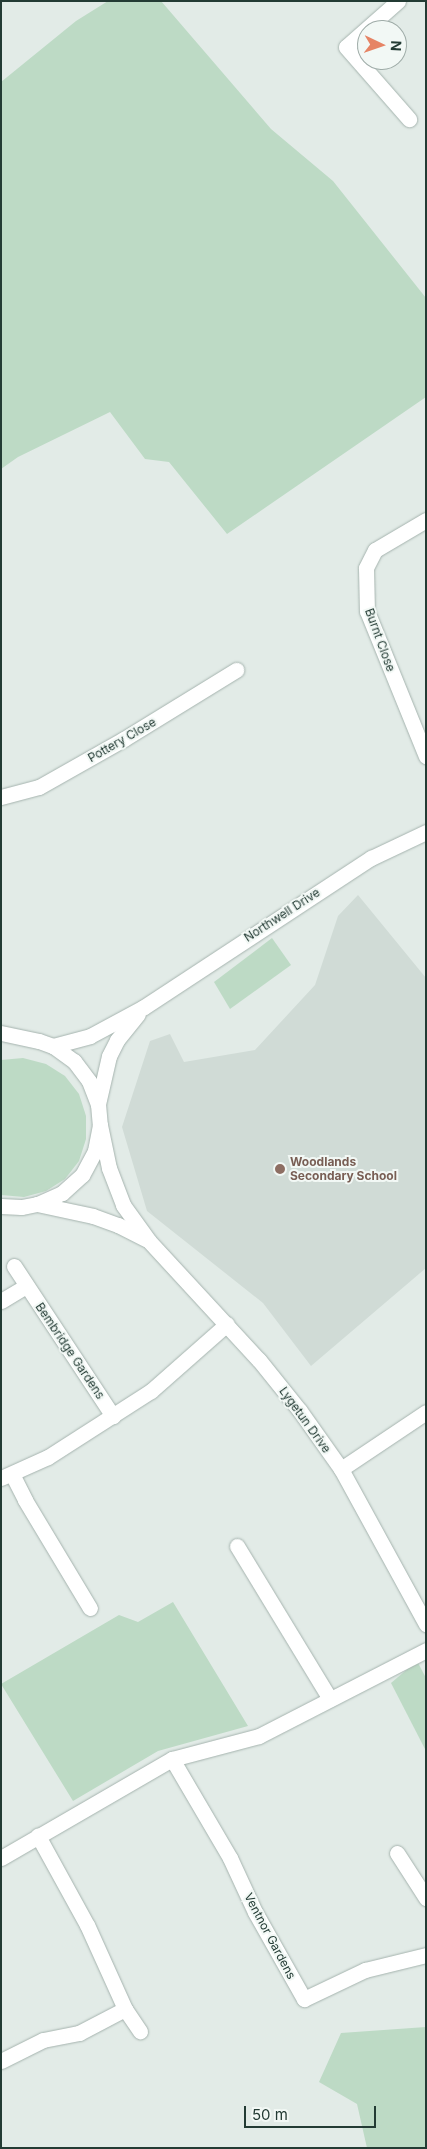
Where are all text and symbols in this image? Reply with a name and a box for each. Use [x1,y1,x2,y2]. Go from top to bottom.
north arrow [357,20,407,70]
text: N [388,40,405,52]
street label: Burnt Close [362,606,398,674]
street label: Pottery Close [85,715,159,765]
street label: Northwell Drive [241,885,323,945]
place label: Woodlands Secondary School [290,1155,397,1183]
marker: Woodlands Secondary School [274,1163,286,1175]
street label: Bembridge Gardens [32,1300,108,1402]
street label: Lygetun Drive [276,1384,334,1456]
street label: Ventnor Gardens [241,1890,299,1982]
scale bar [247,2096,380,2128]
text: 50 m [252,2105,288,2124]

